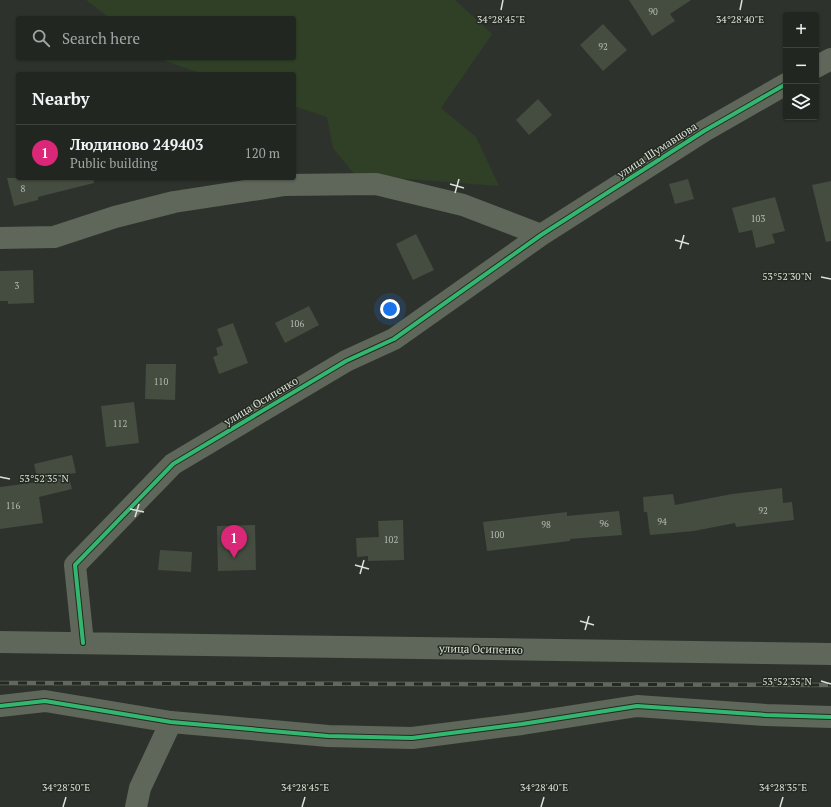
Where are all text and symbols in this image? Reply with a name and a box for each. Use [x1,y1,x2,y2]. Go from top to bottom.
house number: 90 [648,6,658,18]
map controls [783,12,819,120]
button: + [783,12,819,48]
text: 34°28'45"E [477,13,525,26]
text: 34°28'40"E [716,13,764,26]
search box [16,16,296,60]
icon: search [30,27,52,49]
text: Search here [62,28,140,48]
house number: 92 [598,41,608,53]
button: − [783,48,819,84]
button: layers [783,84,819,120]
text: Nearby [32,87,90,110]
street label: улица Шумавцова [614,119,700,182]
text: Людиново 249403 [70,134,204,154]
text: 1 [41,144,49,162]
text: 120 m [245,144,280,162]
text: Public building [70,154,157,172]
house number: 8 [21,183,26,195]
house number: 103 [751,213,765,225]
text: 53°52'30"N [762,270,812,283]
house number: 3 [15,280,20,292]
your location [380,299,400,319]
house number: 106 [290,318,304,330]
street label: улица Осипенко [221,373,301,429]
house number: 110 [154,376,168,388]
house number: 112 [113,418,127,430]
text: 53°52'35"N [19,472,69,485]
house number: 116 [6,500,20,512]
house number: 92 [758,505,768,517]
house number: 94 [657,516,667,528]
house number: 96 [599,518,609,530]
house number: 98 [541,519,551,531]
pin: 1 [221,525,247,558]
house number: 100 [490,529,504,541]
house number: 102 [384,534,398,546]
street label: улица Осипенко [438,641,523,657]
text: 53°52'35"N [762,675,812,688]
text: 34°28'50"E [42,781,90,794]
text: 34°28'45"E [281,781,329,794]
text: 34°28'40"E [520,781,568,794]
text: 34°28'35"E [759,781,807,794]

